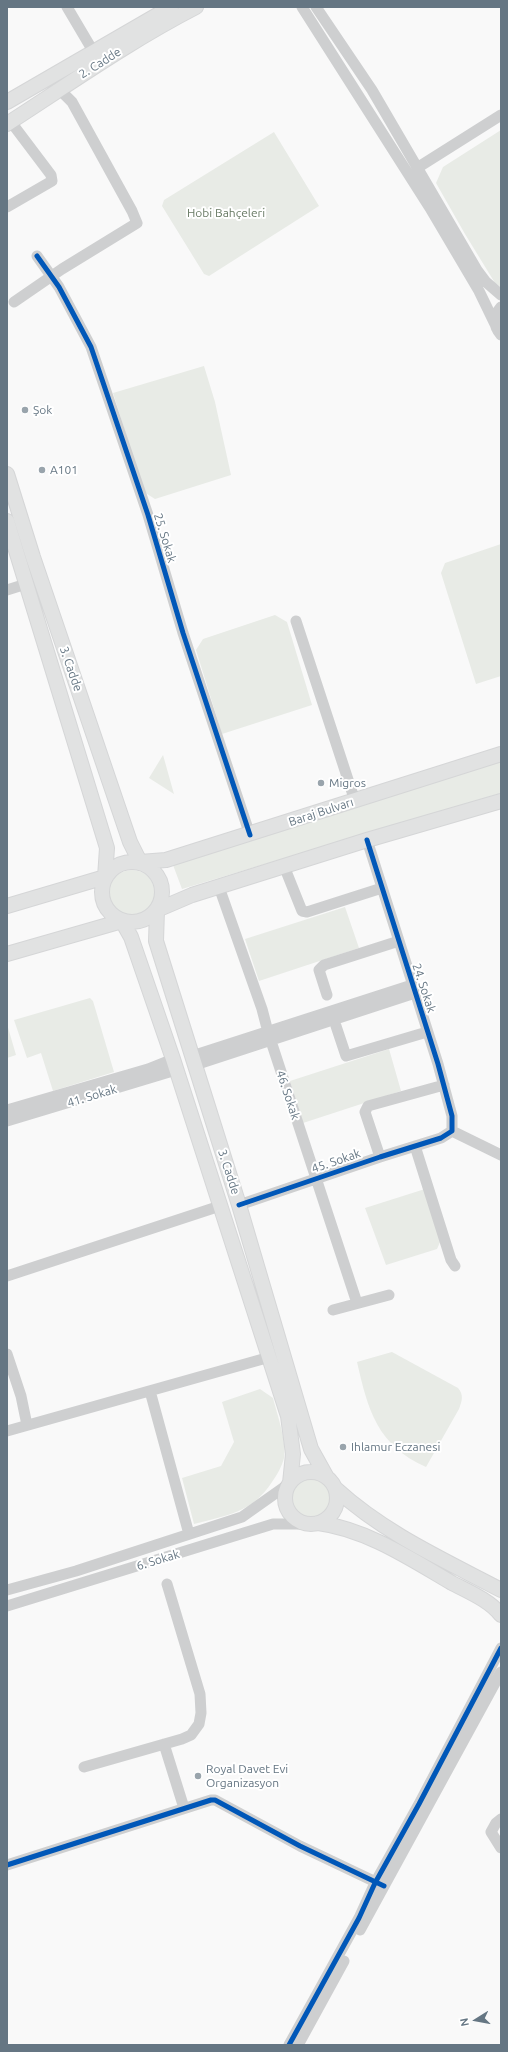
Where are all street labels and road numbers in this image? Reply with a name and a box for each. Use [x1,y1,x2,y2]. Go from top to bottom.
street label: 2. Cadde [76,45,124,81]
street label: 25. Sokak [151,512,179,564]
street label: 3. Cadde [57,645,85,693]
street label: Baraj Bulvarı [287,795,355,829]
street label: 24. Sokak [409,962,439,1014]
street label: 46. Sokak [273,1069,303,1121]
street label: 41. Sokak [66,1082,118,1110]
street label: 45. Sokak [310,1146,362,1176]
street label: 3. Cadde [215,1148,243,1196]
street label: 6. Sokak [135,1547,181,1573]

